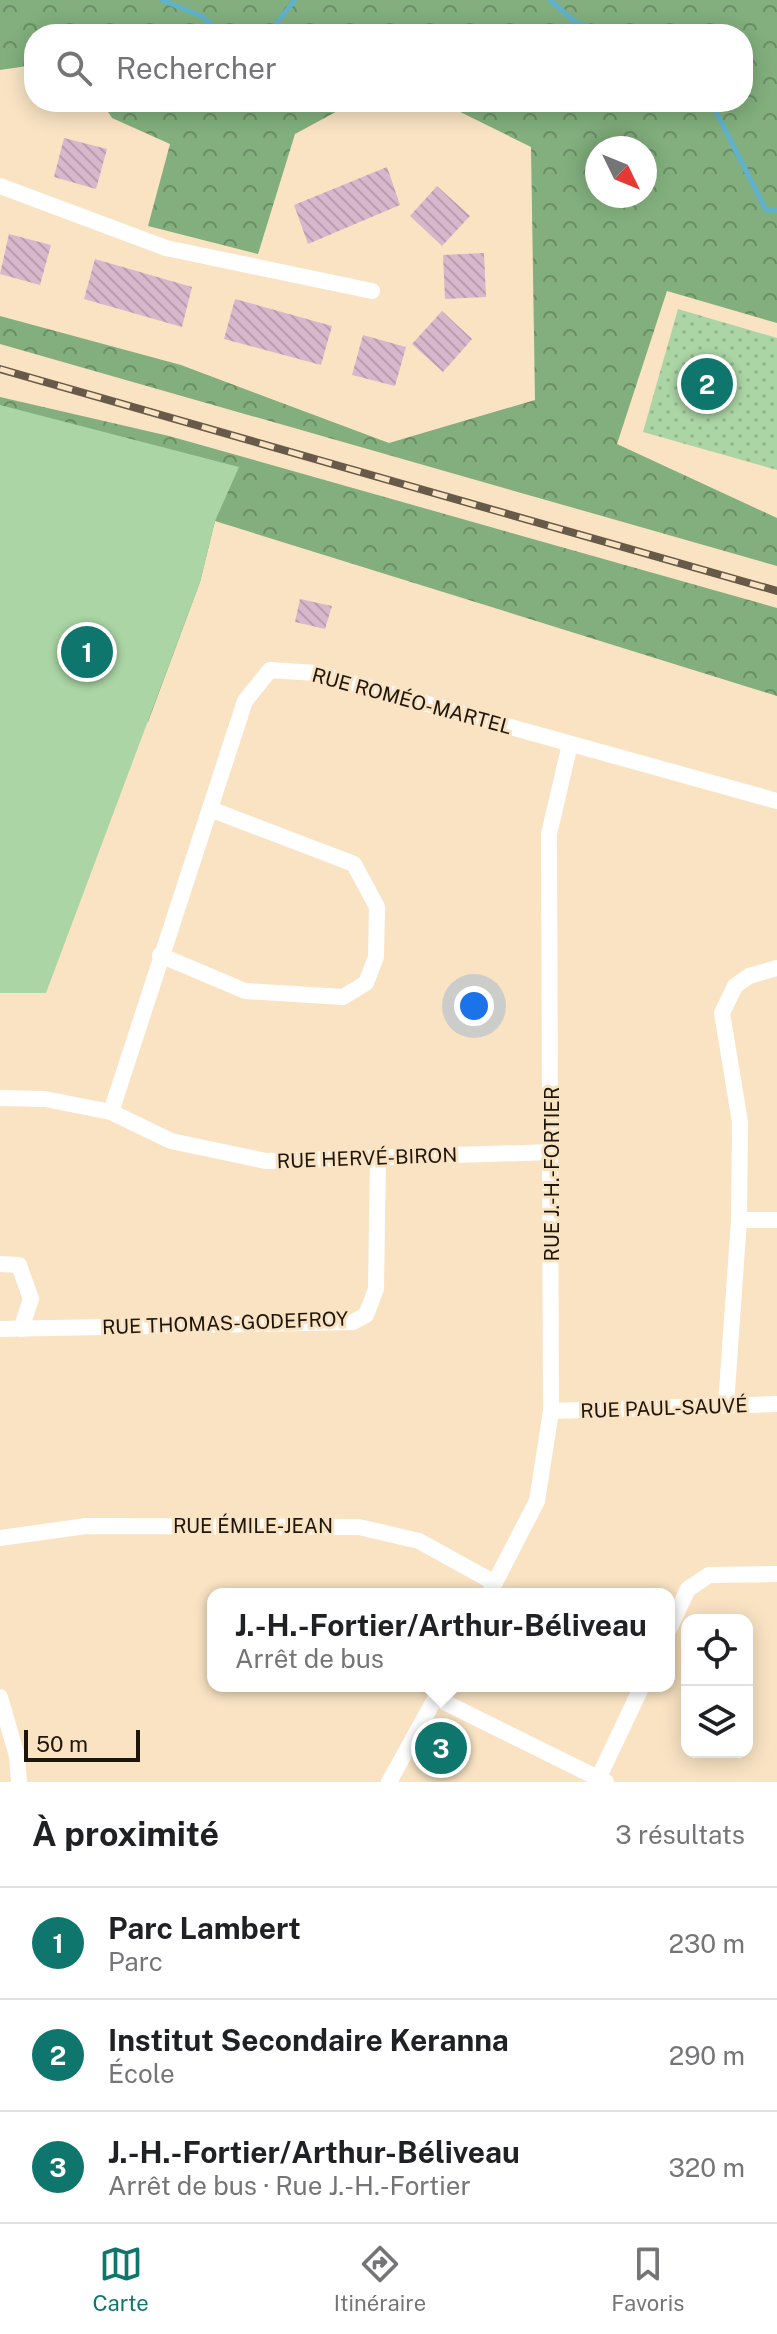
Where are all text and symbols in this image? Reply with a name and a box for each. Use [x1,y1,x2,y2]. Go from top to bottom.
search box [24,24,753,112]
icon: search [52,46,96,90]
text: Rechercher [116,50,277,86]
north arrow [585,136,657,208]
pin: 2 [681,354,733,414]
pin: 1 [61,622,113,682]
street label: RUE ROMÉO-MARTEL [309,662,515,739]
your location [454,986,494,1026]
street label: RUE J.-H.-FORTIER [540,1087,564,1261]
street label: RUE HERVÉ-BIRON [276,1142,458,1173]
street label: RUE THOMAS-GODEFROY [102,1307,348,1339]
street label: RUE PAUL-SAUVÉ [580,1392,748,1423]
street label: RUE ÉMILE-JEAN [173,1513,333,1538]
popup [207,1588,675,1692]
text: J.-H.-Fortier/Arthur-Béliveau [235,1607,647,1643]
map controls [681,1614,753,1758]
button: locate [681,1614,753,1686]
text: Arrêt de bus [235,1643,384,1674]
button: layers [681,1686,753,1758]
pin: 3 [415,1718,467,1778]
scale bar [24,1726,140,1762]
text: 50 m [36,1731,88,1757]
text: À proximité [32,1814,219,1854]
text: 3 résultats [615,1819,745,1850]
text: Parc Lambert [108,1910,301,1946]
text: 1 [52,1928,64,1959]
text: 230 m [669,1928,745,1959]
text: Parc [108,1946,163,1977]
text: Institut Secondaire Keranna [108,2022,509,2058]
text: 2 [50,2040,66,2071]
text: 290 m [669,2040,745,2071]
text: École [108,2058,175,2089]
text: J.-H.-Fortier/Arthur-Béliveau [108,2134,520,2170]
text: 3 [49,2152,67,2183]
text: 320 m [668,2152,745,2183]
text: Arrêt de bus · Rue J.-H.-Fortier [108,2170,471,2201]
tab: Carte [93,2242,149,2316]
tab: Itinéraire [334,2242,426,2316]
tab: Favoris [611,2242,684,2316]

